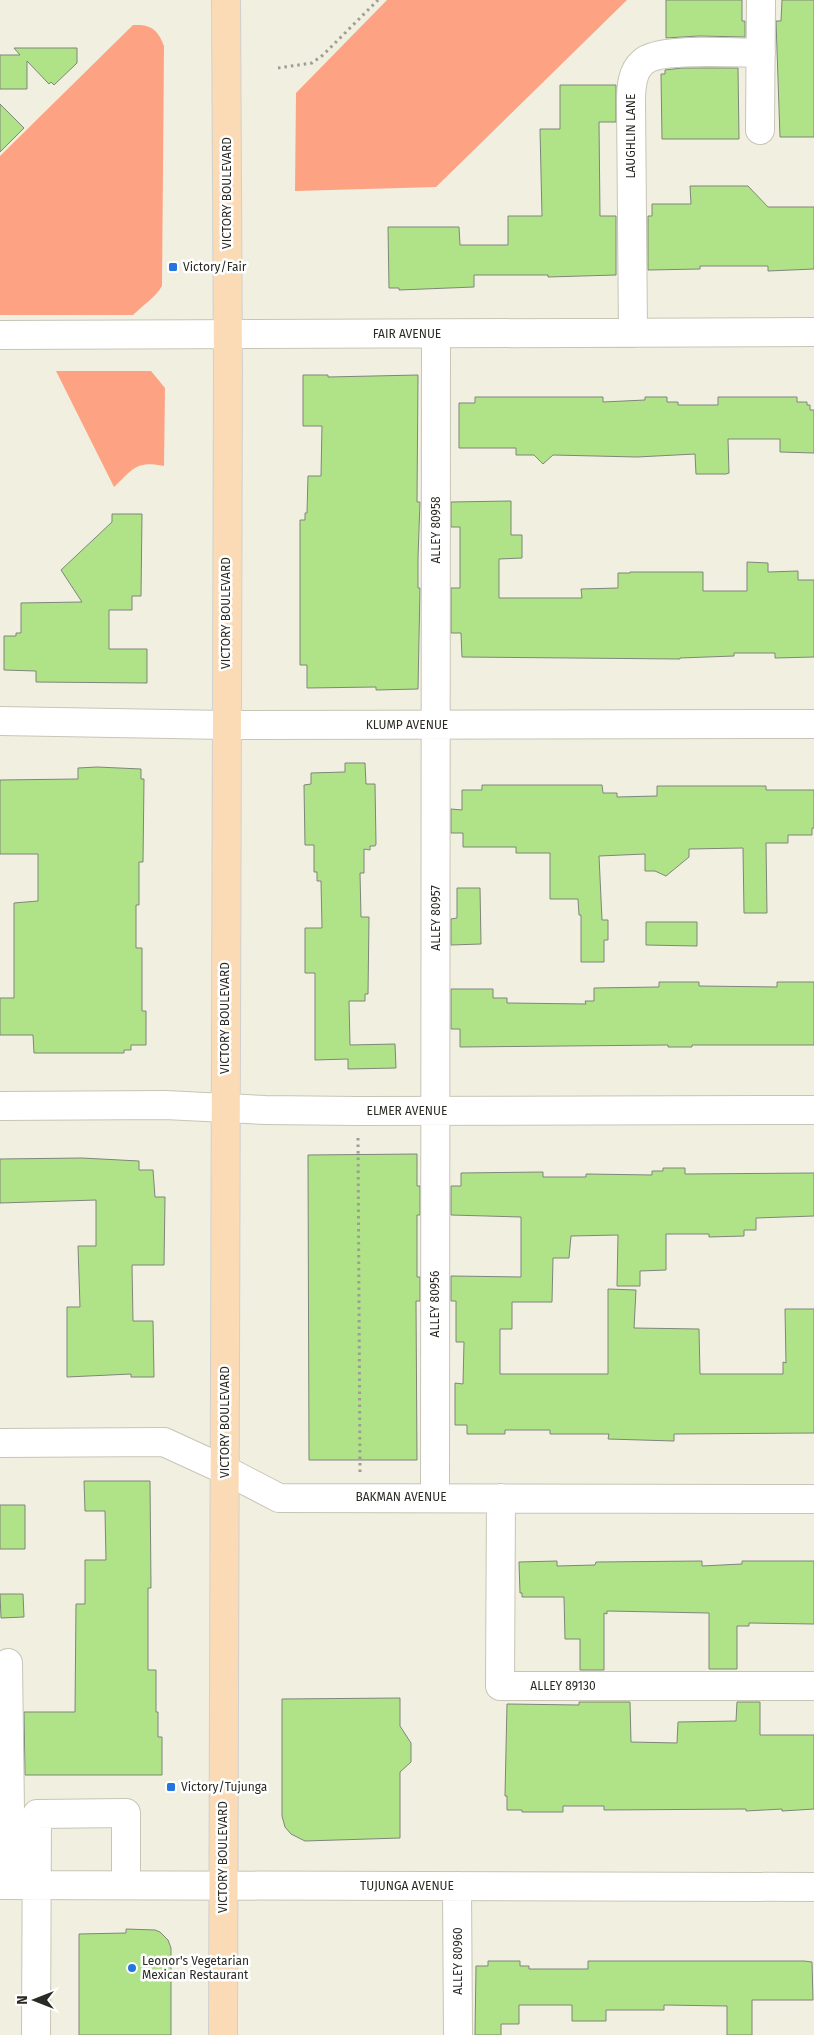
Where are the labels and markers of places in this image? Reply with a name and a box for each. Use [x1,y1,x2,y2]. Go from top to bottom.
place label: Victory/Fair [183,260,247,274]
marker: Victory/Fair [167,261,179,273]
place label: Victory/Tujunga [181,1780,267,1794]
marker: Victory/Tujunga [165,1781,177,1793]
place label: Leonor's Vegetarian Mexican Restaurant [142,1954,249,1982]
marker: Leonor's Vegetarian Mexican Restaurant [126,1962,138,1974]

